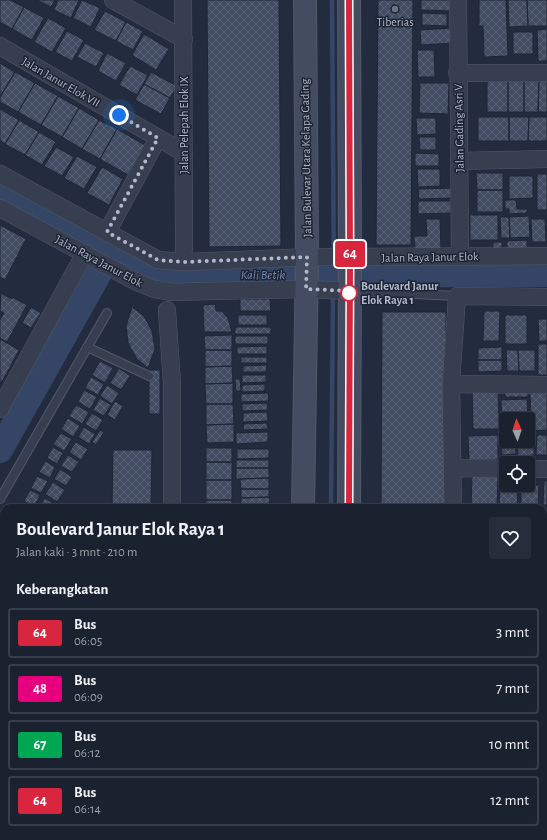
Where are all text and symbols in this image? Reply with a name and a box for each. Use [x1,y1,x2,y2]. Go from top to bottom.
marker: Tiberias [390,4,400,14]
place label: Tiberias [376,16,414,28]
street label: Jalan Janur Elok VII [20,55,102,109]
street label: Jalan Pelepah Elok IX [178,76,190,174]
street label: Jalan Bulevar Utara Kelapa Gading [299,78,313,237]
street label: Jalan Gading Asri V [452,84,466,172]
your location [109,105,129,125]
street label: Jalan Raya Janur Elok [53,233,145,290]
line badge: 64 [332,241,368,267]
text: 64 [343,247,357,261]
street label: Jalan Raya Janur Elok [381,250,479,265]
water label: Kali Betik [241,269,285,282]
place label: Boulevard Janur Elok Raya 1 [361,280,439,307]
marker: Boulevard Janur Elok Raya 1 [340,284,358,302]
north arrow [499,412,535,448]
map controls [499,412,535,492]
button: locate [499,456,535,492]
button: heart [489,517,531,559]
text: Boulevard Janur Elok Raya 1 [16,520,225,539]
text: Jalan kaki · 3 mnt · 210 m [16,546,137,559]
text: Keberangkatan [16,582,109,597]
text: Bus [74,617,96,632]
text: 3 mnt [496,625,529,640]
text: 64 [33,626,47,640]
text: 06:05 [74,635,102,648]
text: Bus [74,673,96,688]
text: 7 mnt [496,681,529,696]
text: 48 [33,682,47,696]
text: 06:09 [74,691,103,704]
text: Bus [74,729,96,744]
text: 10 mnt [489,737,529,752]
text: 67 [34,738,46,752]
text: 06:12 [74,747,100,760]
text: Bus [74,785,96,800]
text: 12 mnt [490,793,529,808]
text: 64 [33,794,47,808]
text: 06:14 [74,803,101,816]

